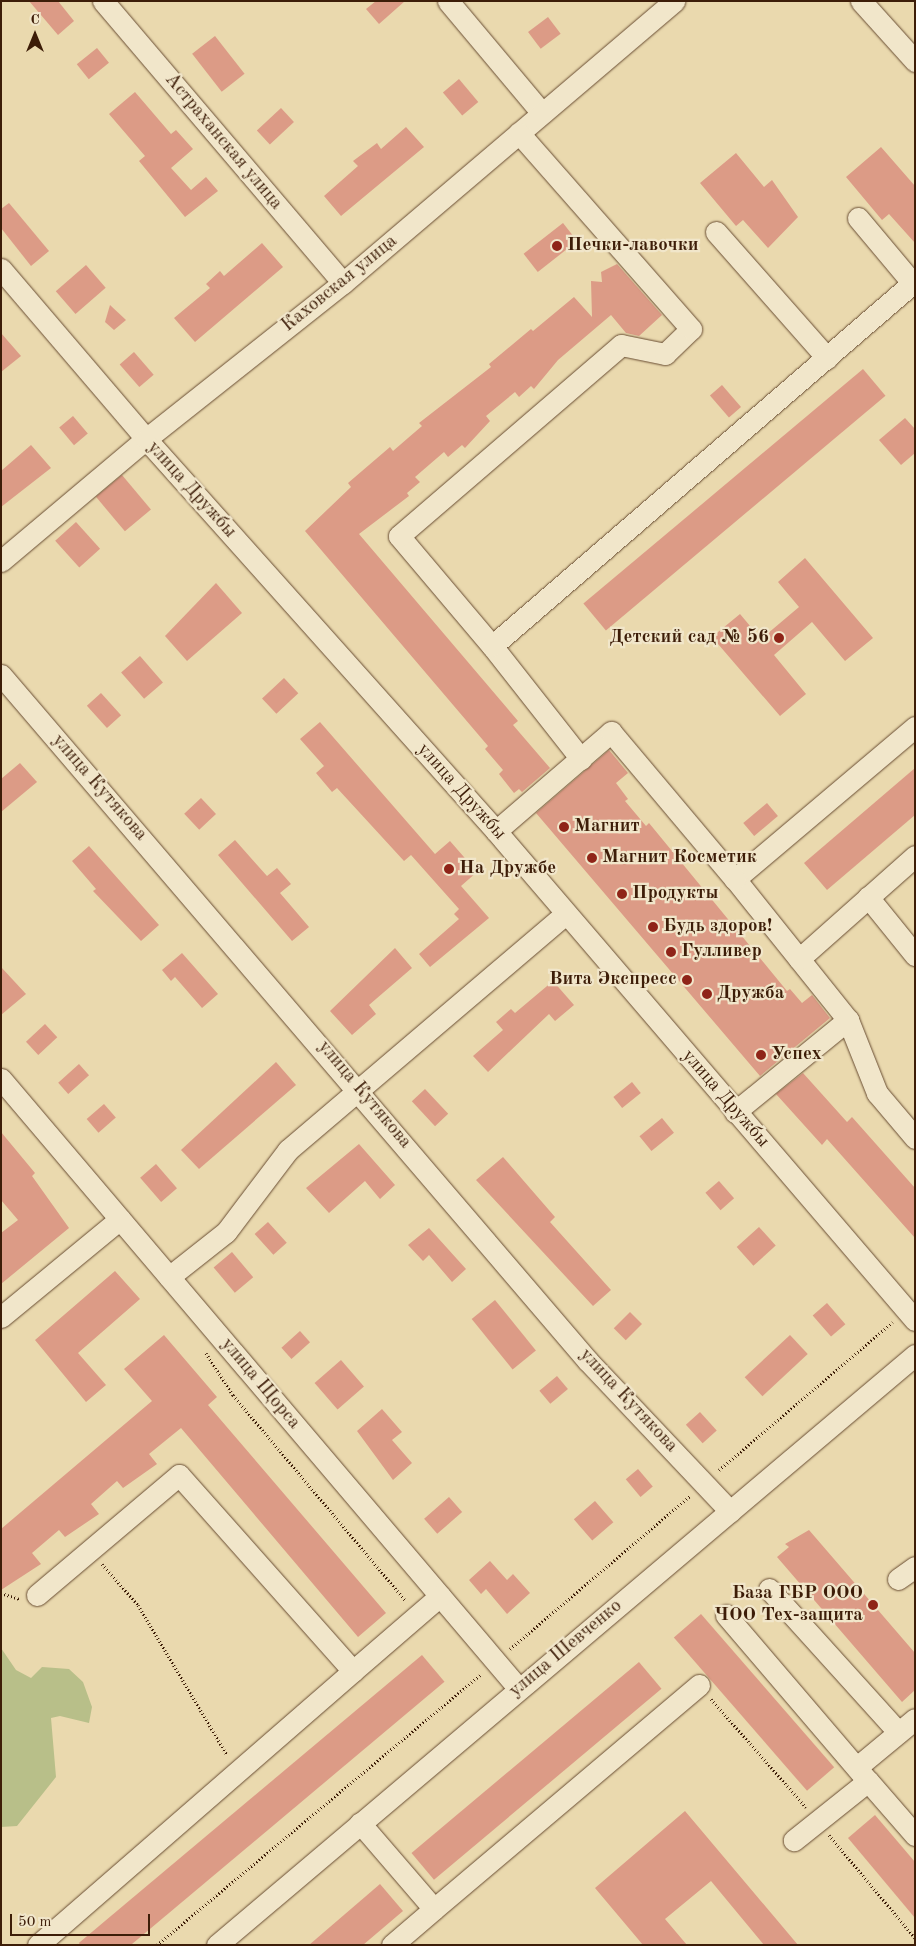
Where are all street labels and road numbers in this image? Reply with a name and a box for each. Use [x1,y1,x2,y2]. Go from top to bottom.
street label: Астраханская улица [159,69,287,215]
street label: Каховская улица [278,230,402,338]
street label: улица Дружбы [142,437,240,543]
street label: улица Кутякова [46,730,152,846]
street label: улица Дружбы [412,739,510,845]
street label: улица Кутякова [312,1036,416,1154]
street label: улица Дружбы [676,1045,774,1153]
street label: улица Щорса [215,1334,305,1434]
street label: улица Кутякова [574,1344,682,1458]
street label: улица Шевченко [505,1595,627,1703]

